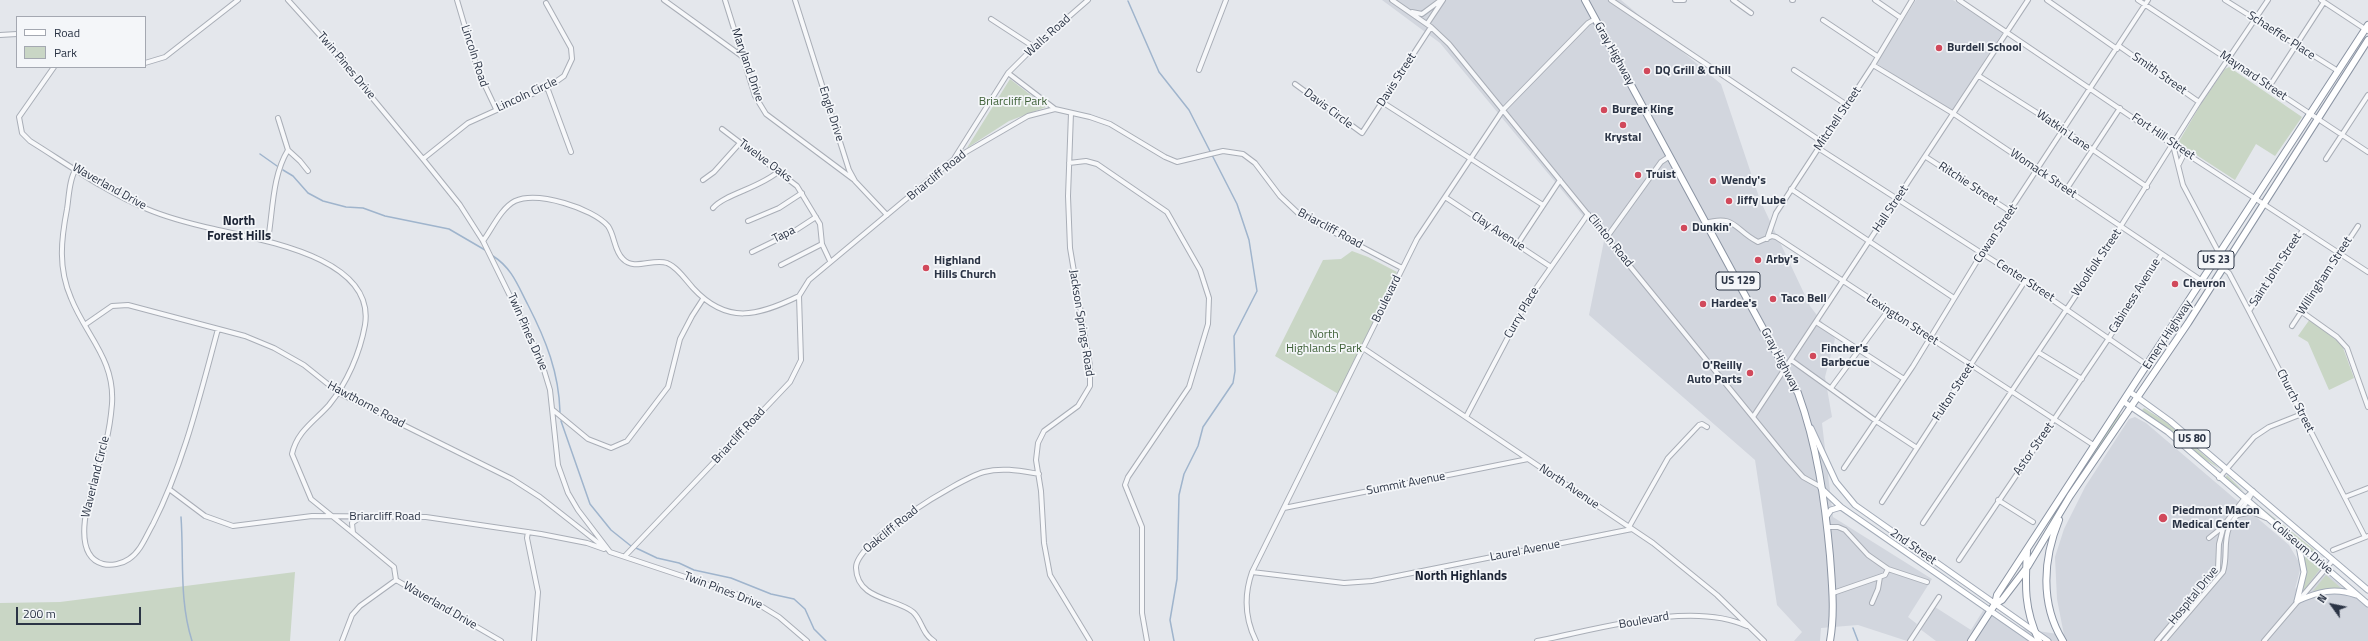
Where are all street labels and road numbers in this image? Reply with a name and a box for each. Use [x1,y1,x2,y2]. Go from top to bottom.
street label: Schaeffer Place [2244,9,2318,63]
street label: Walls Road [1022,12,1074,60]
street label: Gray Highway [1591,20,1637,88]
street label: Lincoln Road [457,23,491,89]
street label: Maryland Drive [728,26,766,104]
street label: Twin Pines Drive [314,30,378,102]
street label: Maynard Street [2217,48,2289,104]
street label: Davis Street [1374,50,1420,110]
street label: Smith Street [2129,50,2189,98]
street label: Lincoln Circle [494,75,560,115]
street label: Mitchell Street [1811,84,1865,154]
street label: Engle Drive [815,85,847,143]
street label: Davis Circle [1301,86,1355,132]
street label: Watkin Lane [2033,107,2093,155]
street label: Fort Hill Street [2129,111,2197,163]
street label: Twelve Oaks [736,136,794,186]
street label: Womack Street [2007,146,2079,202]
street label: Briarcliff Road [905,148,969,204]
street label: Ritchie Street [1935,159,2001,209]
street label: Waverland Drive [69,161,149,213]
street label: Hall Street [1870,183,1912,235]
street label: Cowan Street [1971,202,2021,266]
street label: Briarcliff Road [1295,206,1365,252]
street label: Clay Avenue [1468,209,1528,255]
street label: Clinton Road [1584,212,1636,270]
street label: Tapa [770,223,798,247]
street label: Woolfolk Street [2069,227,2125,299]
street label: Saint John Street [2247,231,2305,309]
street label: Willingham Street [2294,234,2356,318]
road number: US 23 [2198,251,2234,269]
street label: Cabiness Avenue [2106,256,2164,336]
street label: Center Street [1993,257,2057,305]
street label: Jackson Springs Road [1065,269,1097,377]
road number: US 129 [1716,272,1760,290]
street label: Boulevard [1369,273,1405,325]
street label: Curry Place [1502,285,1542,341]
street label: Twin Pines Drive [504,291,550,373]
street label: Lexington Street [1863,291,1941,349]
street label: Emery Highway [2140,298,2196,372]
street label: Gray Highway [1757,326,1803,394]
street label: Fulton Street [1930,360,1978,424]
street label: Church Street [2273,367,2317,435]
street label: Hawthorne Road [325,379,407,431]
street label: Briarcliff Road [709,405,769,467]
street label: Astor Street [2011,420,2057,478]
road number: US 80 [2174,430,2210,448]
street label: Waverland Circle [79,435,113,519]
street label: North Avenue [1536,462,1602,512]
street label: Summit Avenue [1365,469,1447,499]
street label: Oakcliff Road [861,503,921,557]
street label: Briarcliff Road [349,510,421,524]
street label: Coliseum Drive [2269,518,2335,578]
street label: 2nd Street [1887,526,1939,568]
street label: Laurel Avenue [1489,537,1561,565]
street label: Hospital Drive [2166,564,2222,628]
street label: Twin Pines Drive [682,569,764,613]
street label: Waverland Drive [401,579,479,633]
street label: Boulevard [1618,609,1670,633]

